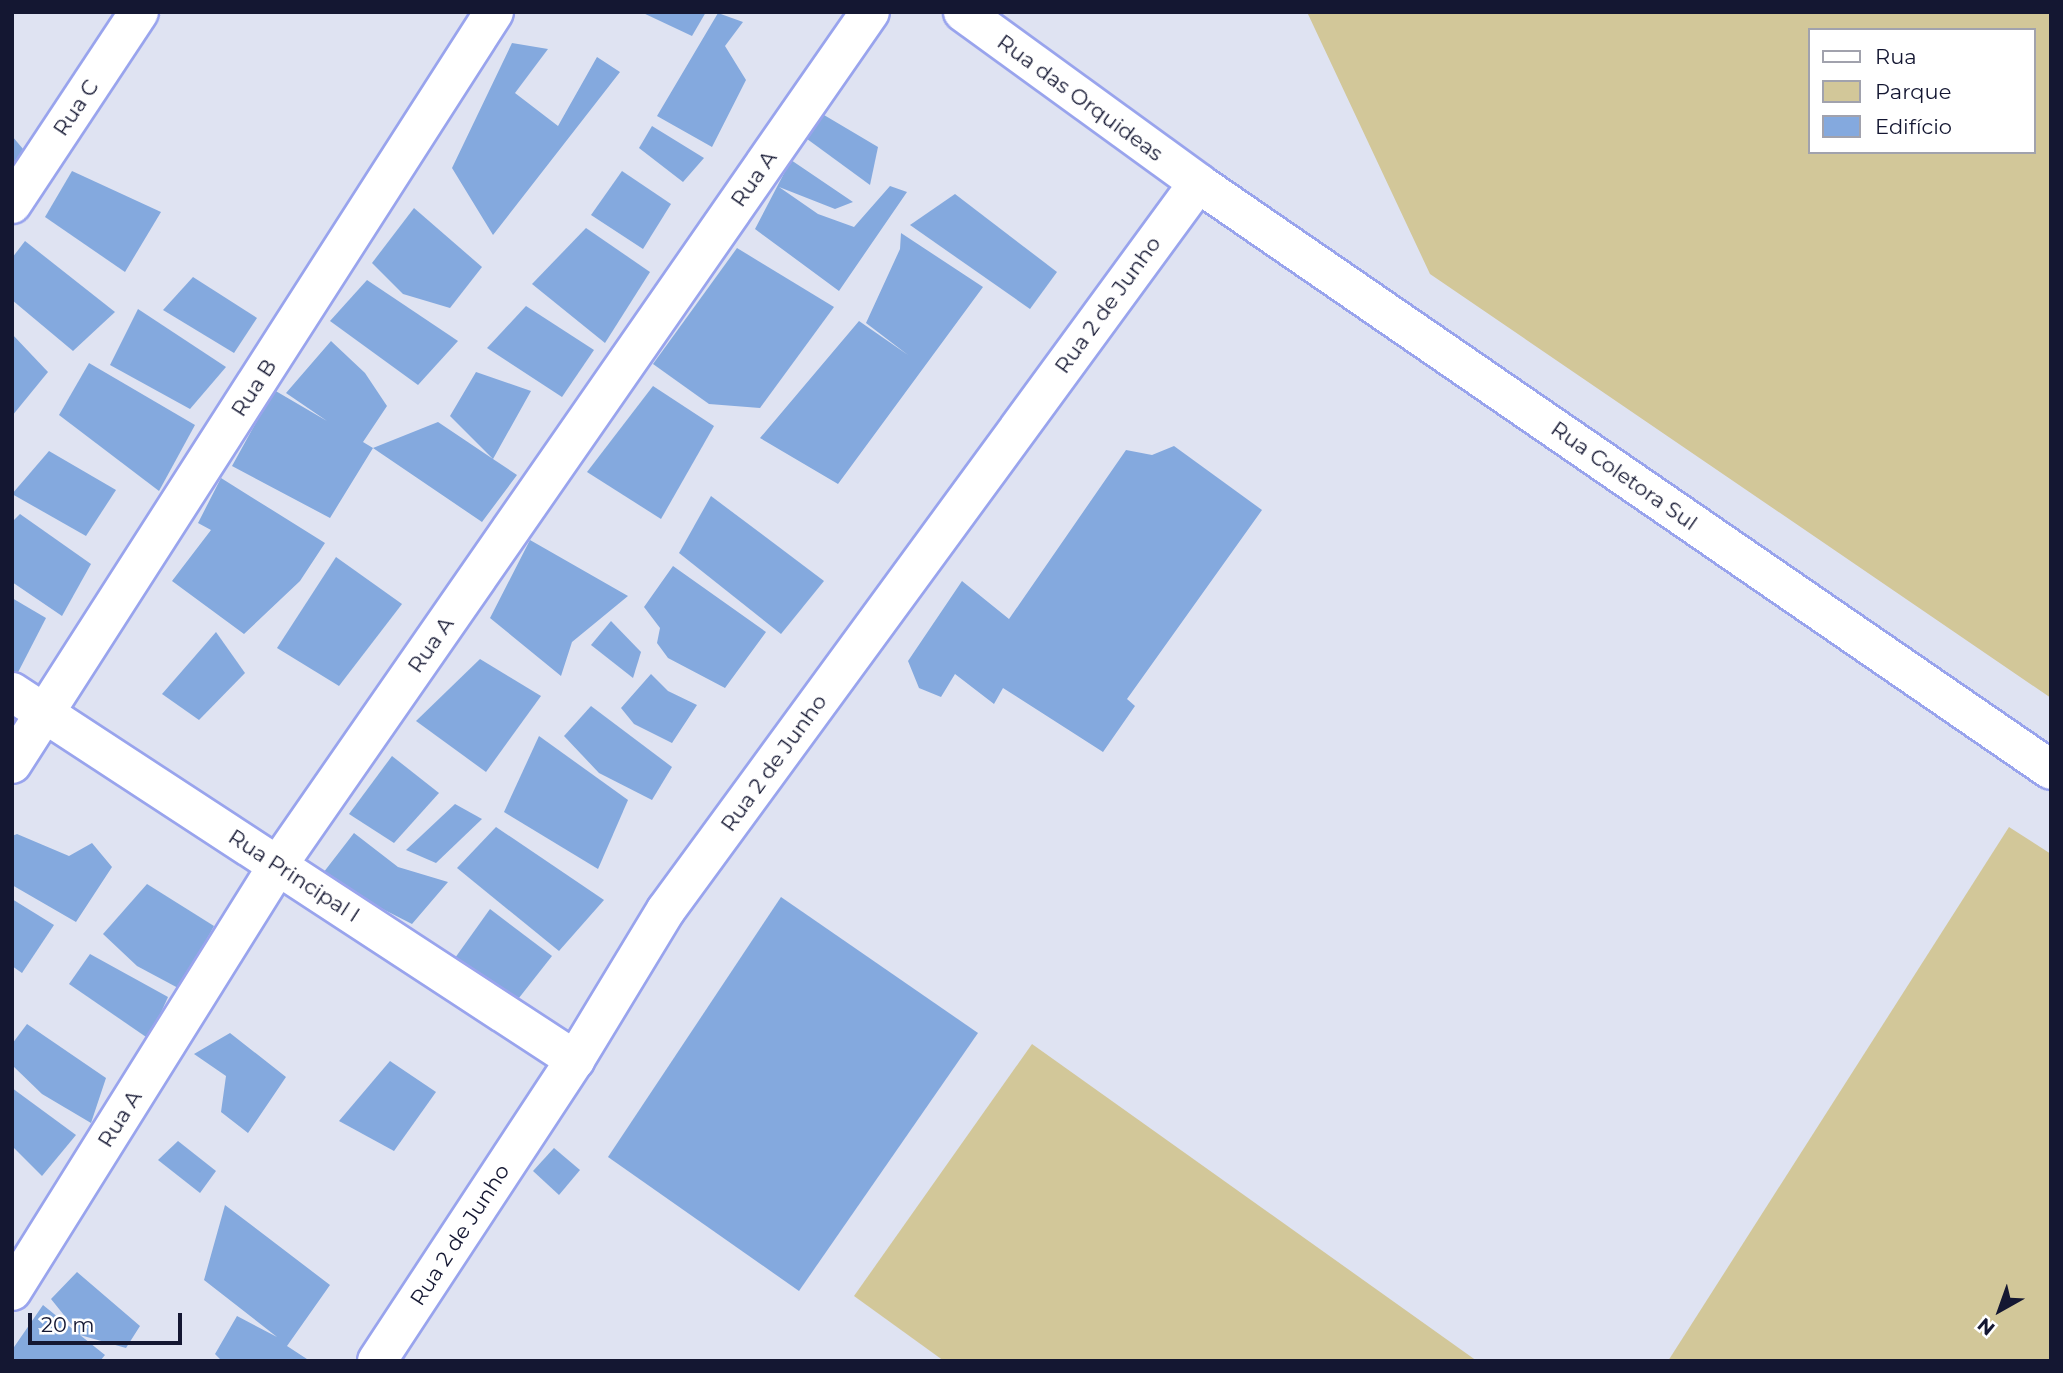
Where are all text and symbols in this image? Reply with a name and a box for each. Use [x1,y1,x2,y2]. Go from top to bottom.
legend [1808,28,2035,154]
street label: Rua das Orquideas [992,29,1168,167]
text: Rua [1875,44,1917,69]
street label: Rua C [48,75,104,141]
text: Parque [1875,79,1951,104]
text: Edifício [1875,114,1952,139]
street label: Rua A [726,146,782,212]
street label: Rua 2 de Junho [1050,232,1166,378]
street label: Rua B [226,355,282,421]
street label: Rua Coletora Sul [1546,416,1702,536]
street label: Rua A [403,612,459,678]
street label: Rua 2 de Junho [716,690,832,836]
street label: Rua Principal I [224,824,364,928]
street label: Rua A [93,1086,147,1152]
street label: Rua 2 de Junho [405,1160,515,1310]
north arrow [1965,1275,2035,1345]
scale bar [32,1300,186,1344]
text: 20 m [41,1312,95,1337]
text: N [1973,1313,1999,1340]

